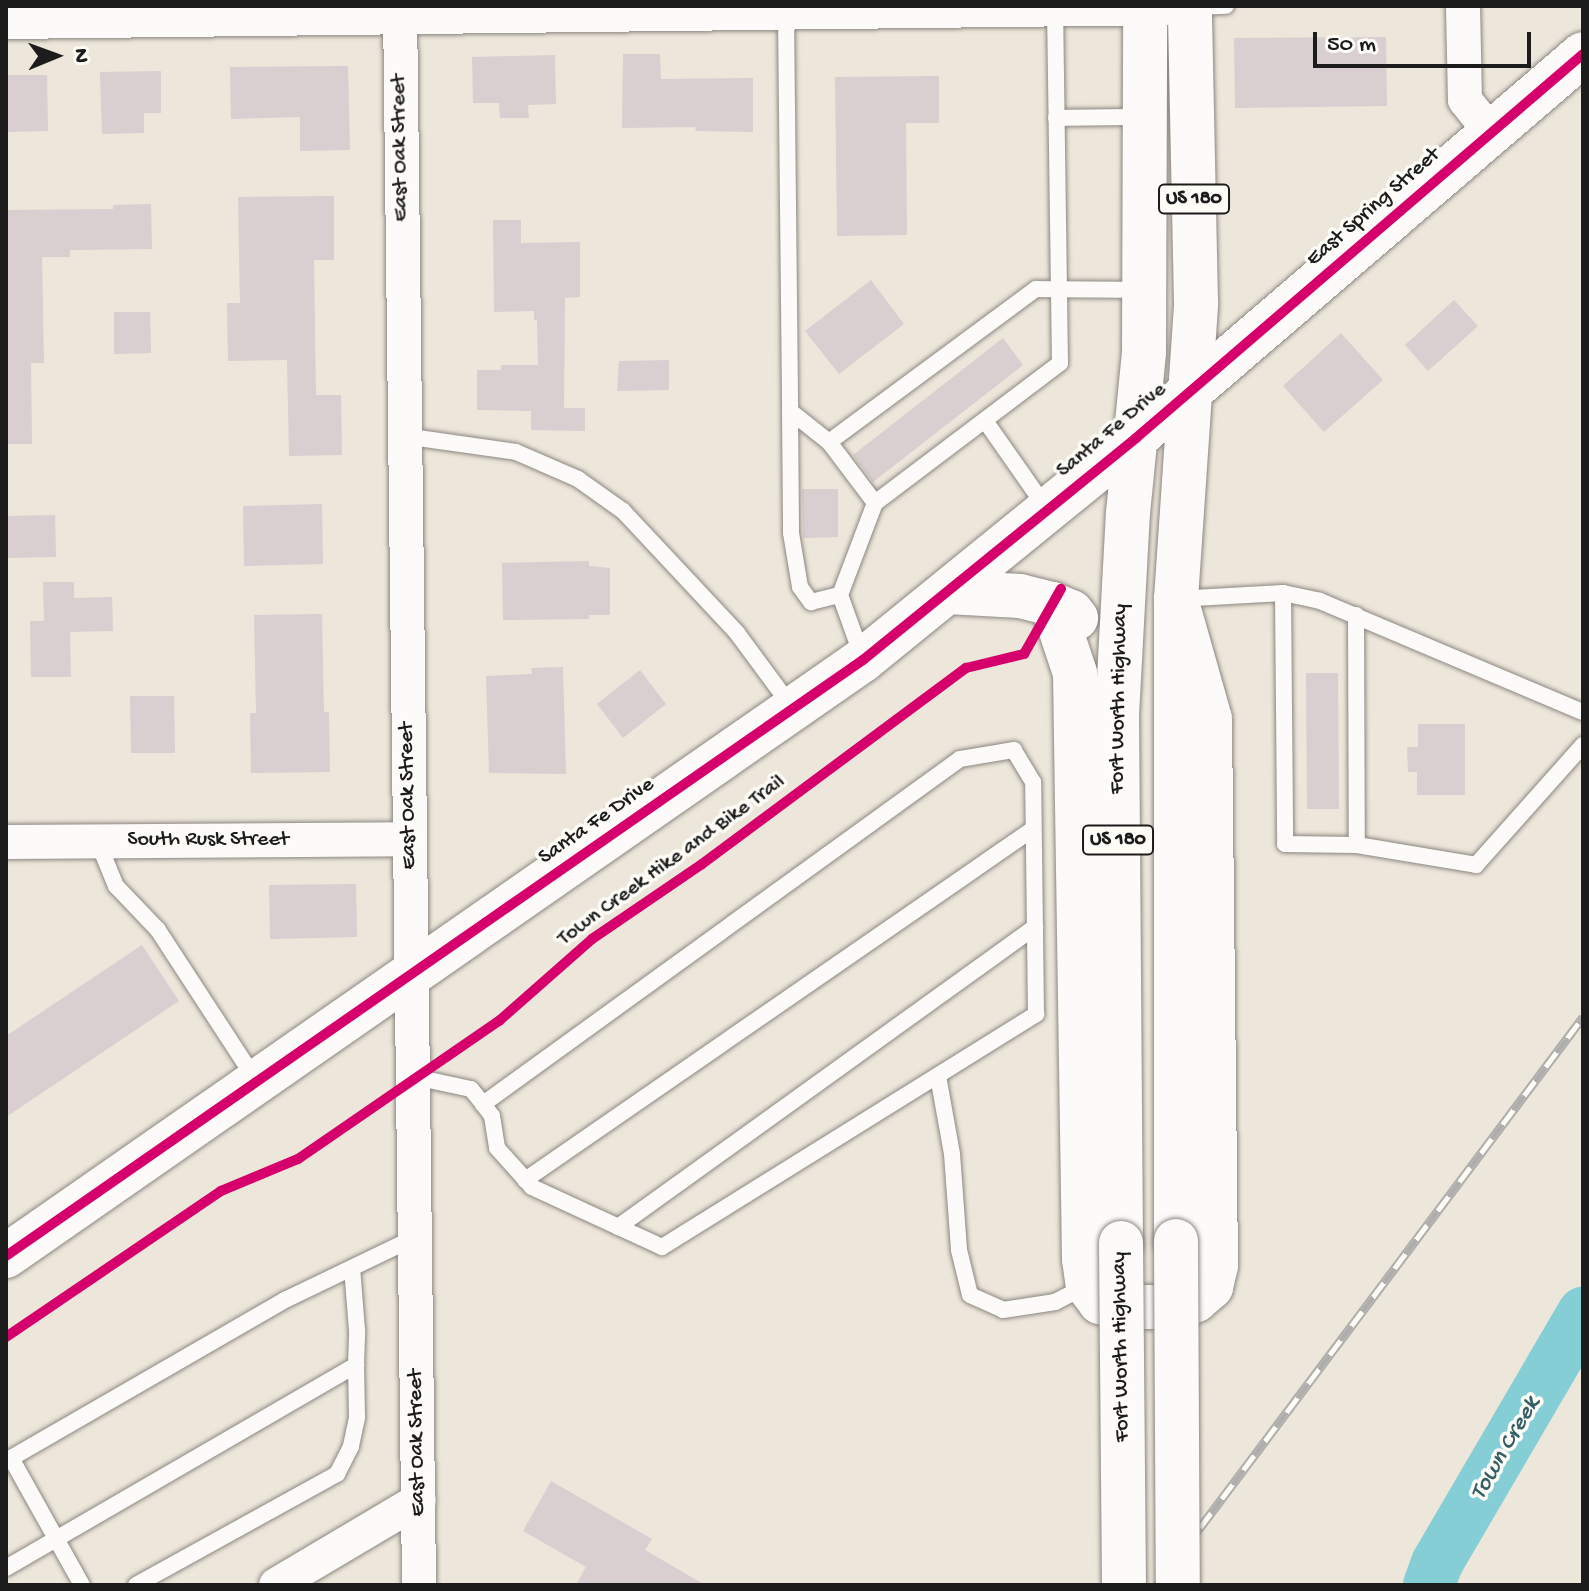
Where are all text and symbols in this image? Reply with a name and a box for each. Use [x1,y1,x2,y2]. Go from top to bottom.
north arrow [16,16,96,96]
scale bar [1317,16,1535,66]
text: 50 m [1327,31,1376,60]
text: N [67,48,93,63]
street label: East Oak Street [387,74,415,222]
street label: East Spring Street [1302,143,1446,273]
road number: US 180 [1158,183,1230,215]
street label: Santa Fe Drive [1052,377,1172,485]
street label: Fort Worth Highway [1105,604,1135,794]
street label: East Oak Street [395,722,423,870]
street label: Town Creek Hike and Bike Trail [553,770,791,952]
street label: Santa Fe Drive [534,772,660,872]
road number: US 180 [1082,824,1154,856]
street label: South Rusk Street [127,828,289,854]
street label: Fort Worth Highway [1107,1252,1137,1442]
street label: East Oak Street [404,1369,432,1517]
water label: Town Creek [1465,1392,1547,1506]

